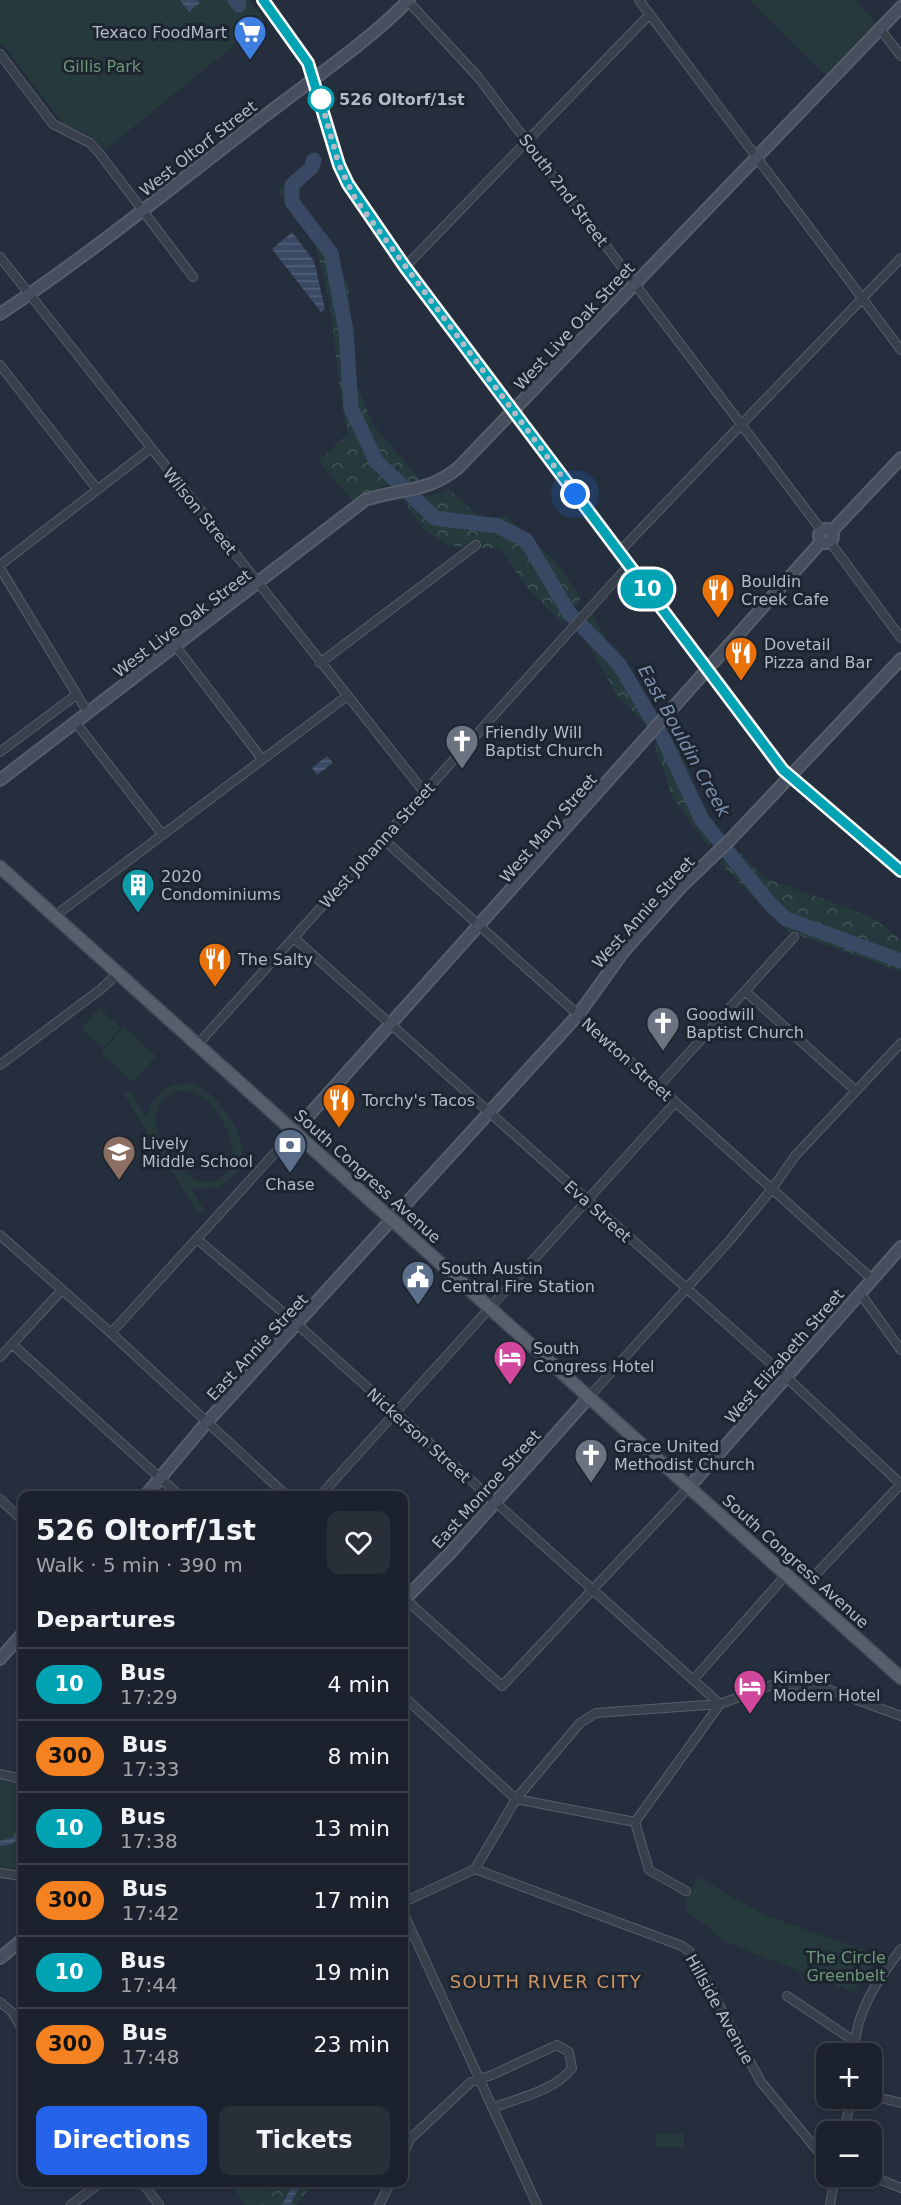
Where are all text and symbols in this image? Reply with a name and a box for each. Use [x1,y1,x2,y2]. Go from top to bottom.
supermarket icon: Texaco FoodMart [232,14,268,61]
place label: Texaco FoodMart [92,23,227,42]
park label: Gillis Park [63,57,142,76]
marker: 526 Oltorf/1st [308,86,334,112]
place label: 526 Oltorf/1st [339,90,465,109]
street label: West Oltorf Street [136,97,261,200]
street label: South 2nd Street [515,130,612,250]
street label: West Live Oak Street [510,259,638,394]
street label: Wilson Street [159,464,240,559]
your location [560,479,590,509]
street label: West Live Oak Street [110,565,255,681]
line badge: 10 [620,570,674,608]
restaurant icon: Bouldin Creek Cafe [700,572,736,619]
place label: Bouldin Creek Cafe [741,572,829,609]
text: 10 [632,577,662,601]
restaurant icon: Dovetail Pizza and Bar [723,635,759,682]
place label: Dovetail Pizza and Bar [764,635,872,672]
water label: East Bouldin Creek [634,661,736,822]
church icon: Friendly Will Baptist Church [444,723,480,770]
place label: Friendly Will Baptist Church [485,723,603,760]
street label: West Mary Street [496,770,601,887]
street label: West Johanna Street [316,779,439,912]
street label: West Annie Street [588,853,698,972]
building icon: 2020 Condominiums [120,867,156,914]
place label: 2020 Condominiums [161,867,281,904]
restaurant icon: The Salty [197,941,233,988]
place label: The Salty [237,950,313,969]
church icon: Goodwill Baptist Church [645,1005,681,1052]
place label: Goodwill Baptist Church [686,1005,804,1042]
street label: Newton Street [578,1014,676,1105]
restaurant icon: Torchy's Tacos [321,1082,357,1129]
place label: Torchy's Tacos [361,1091,475,1110]
street label: South Congress Avenue [291,1106,445,1247]
bank icon: Chase [272,1127,308,1174]
school or university icon: Lively Middle School [101,1134,137,1181]
place label: Lively Middle School [142,1134,253,1171]
place label: Chase [265,1175,315,1194]
street label: Eva Street [560,1177,635,1246]
public building icon: South Austin Central Fire Station [400,1259,436,1306]
place label: South Austin Central Fire Station [441,1259,595,1296]
street label: West Elizabeth Street [721,1285,848,1427]
street label: East Annie Street [203,1290,312,1405]
hotel icon: South Congress Hotel [492,1339,528,1386]
place label: South Congress Hotel [533,1339,654,1376]
street label: Nickerson Street [363,1384,474,1487]
street label: East Monroe Street [428,1426,545,1553]
church icon: Grace United Methodist Church [573,1437,609,1484]
place label: Grace United Methodist Church [614,1437,755,1474]
street label: South Congress Avenue [719,1491,873,1632]
button: heart [327,1511,390,1574]
text: 526 Oltorf/1st [36,1514,256,1547]
text: Walk · 5 min · 390 m [36,1553,243,1577]
text: Departures [36,1607,176,1632]
text: Bus [120,1660,166,1685]
hotel icon: Kimber Modern Hotel [732,1668,768,1715]
place label: Kimber Modern Hotel [773,1668,881,1705]
text: 10 [54,1672,84,1696]
text: 4 min [328,1672,390,1697]
text: 17:29 [120,1685,178,1709]
text: Bus [122,1732,167,1757]
text: 300 [48,1744,92,1768]
text: 8 min [328,1744,390,1769]
text: 17:33 [122,1757,179,1781]
text: Bus [120,1804,166,1829]
text: 10 [54,1816,84,1840]
text: 13 min [314,1816,390,1841]
text: 17:38 [120,1829,178,1853]
text: Bus [122,1876,167,1901]
text: 300 [48,1888,92,1912]
text: 17 min [314,1888,390,1913]
text: 17:42 [122,1901,179,1925]
text: Bus [120,1948,166,1973]
park label: The Circle Greenbelt [805,1948,886,1985]
street label: Hillside Avenue [682,1951,758,2068]
text: 10 [54,1960,84,1984]
text: 19 min [314,1960,390,1985]
district label: SOUTH RIVER CITY [450,1971,642,1992]
text: 17:44 [120,1973,178,1997]
text: Bus [122,2020,167,2045]
text: 300 [48,2032,92,2056]
text: 23 min [314,2032,390,2057]
map controls [816,2043,882,2187]
button: + [816,2043,882,2109]
text: 17:48 [122,2045,179,2069]
button: Directions [36,2106,207,2175]
button: Tickets [219,2106,390,2175]
button: − [816,2121,882,2187]

